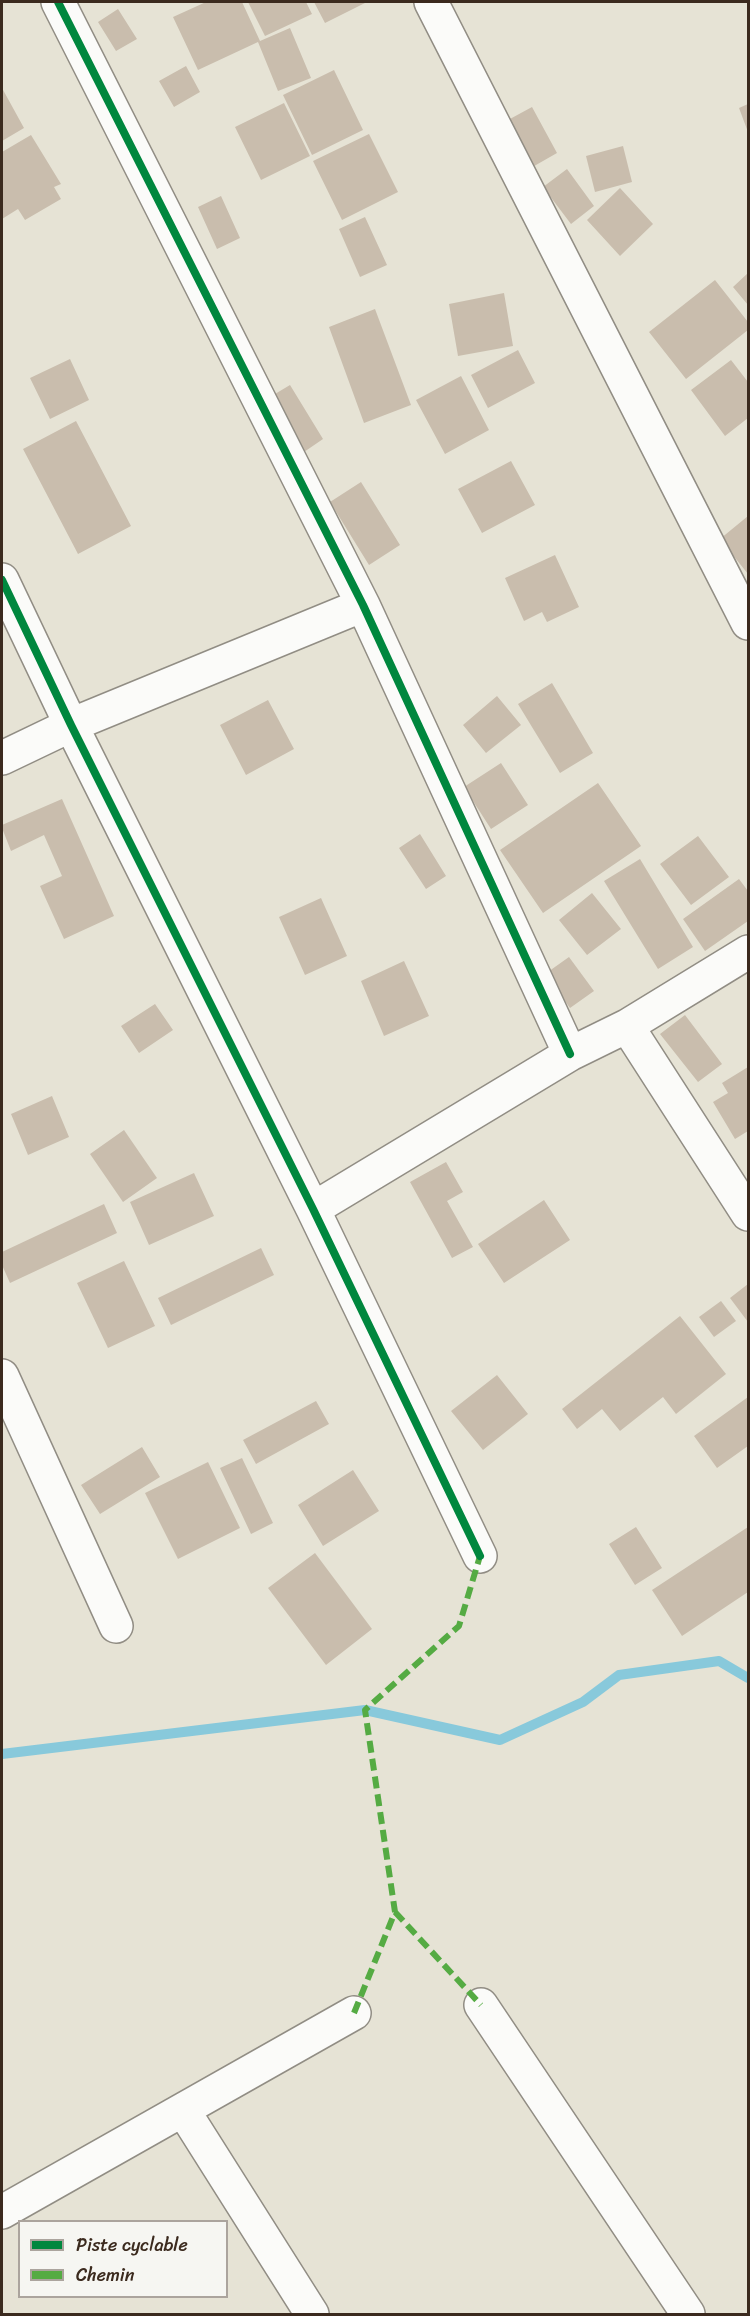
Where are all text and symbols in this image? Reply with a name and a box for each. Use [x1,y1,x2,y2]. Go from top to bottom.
legend [18,2220,228,2298]
text: Piste cyclable [76,2229,188,2261]
text: Chemin [76,2259,134,2291]

